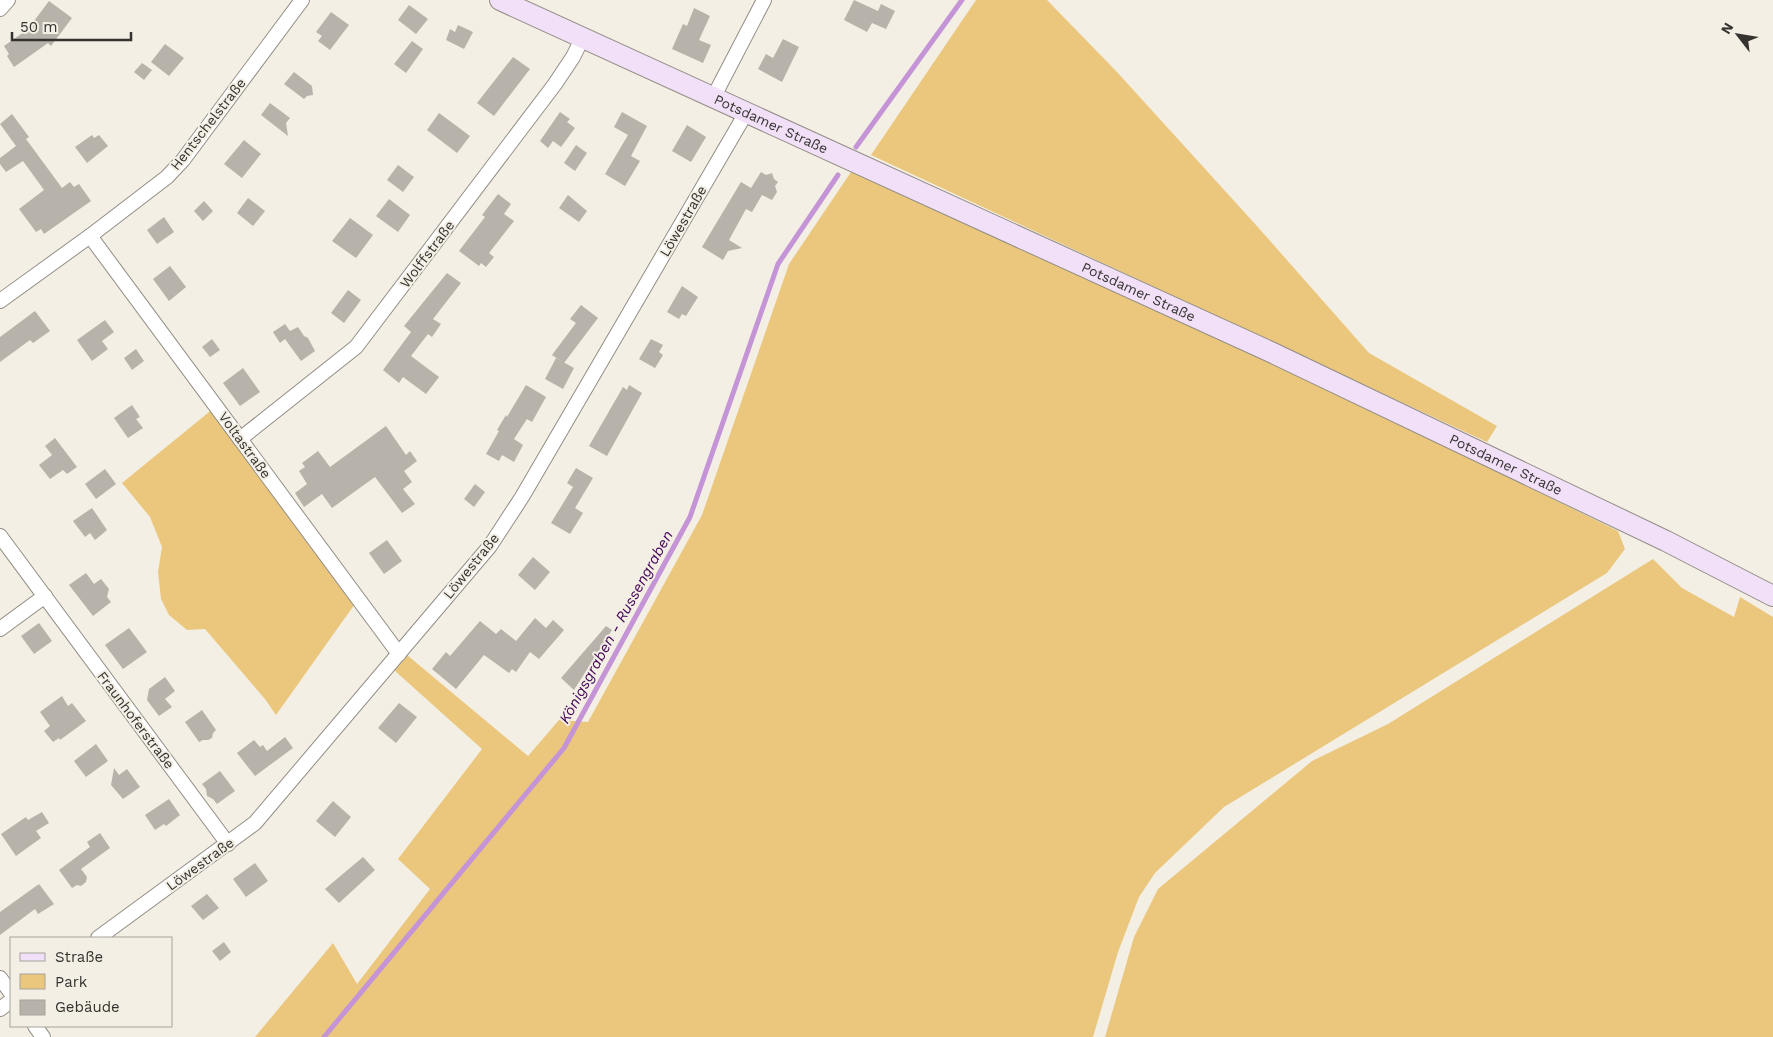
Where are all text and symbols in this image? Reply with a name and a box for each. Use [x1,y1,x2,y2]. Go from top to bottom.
scale bar [12,10,131,42]
north arrow [1713,10,1763,60]
text: 50 m [20,18,57,36]
text: N [1717,20,1736,37]
street label: Hentschelstraße [167,75,249,173]
street label: Potsdamer Straße [712,91,830,157]
street label: Löwestraße [656,183,710,259]
street label: Wolffstraße [397,217,457,291]
street label: Potsdamer Straße [1079,259,1198,325]
street label: Voltastraße [216,409,274,481]
street label: Potsdamer Straße [1447,431,1565,498]
water label: Königsgraben - Russengraben [555,527,677,727]
street label: Löwestraße [440,530,502,602]
street label: Fraunhoferstraße [94,668,178,772]
street label: Löwestraße [163,834,237,894]
legend [10,937,172,1027]
text: Straße [55,948,103,966]
text: Park [55,973,88,991]
text: Gebäude [55,998,120,1016]

